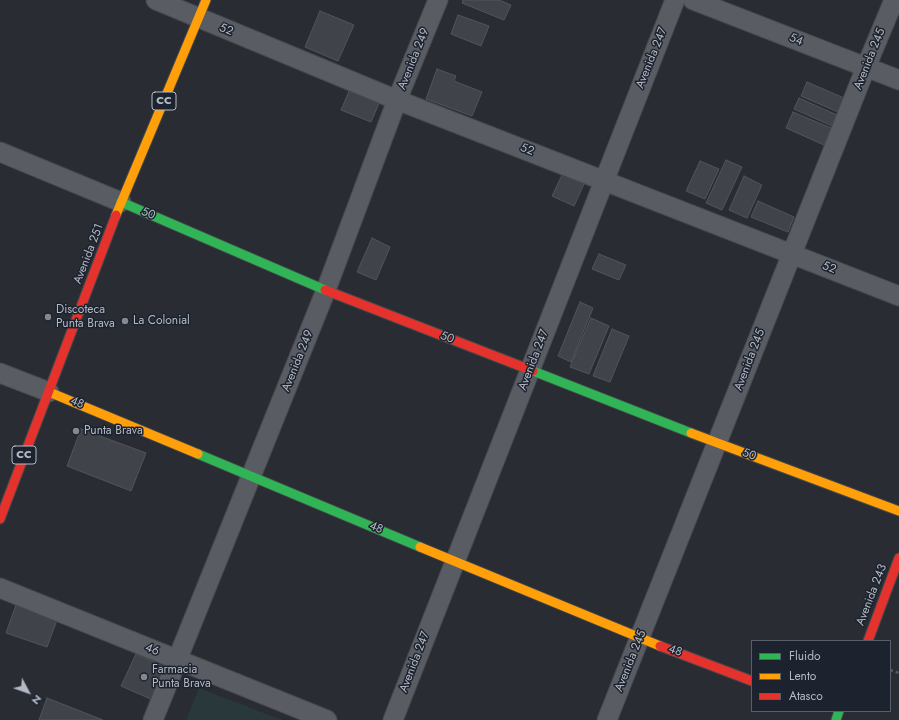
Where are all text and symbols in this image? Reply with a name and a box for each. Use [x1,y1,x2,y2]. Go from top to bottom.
street label: 52 [217,21,235,39]
street label: Avenida 247 [633,25,671,91]
street label: Avenida 249 [395,26,433,92]
street label: Avenida 245 [851,26,889,92]
street label: 54 [787,31,805,49]
road number: CC [152,92,176,110]
street label: 52 [518,141,536,159]
street label: 50 [139,205,157,223]
street label: Avenida 251 [71,222,107,286]
street label: 52 [820,259,838,277]
place label: Discoteca Punta Brava [56,303,115,331]
marker: Discoteca Punta Brava [43,312,53,322]
place label: La Colonial [133,314,190,328]
marker: La Colonial [120,316,130,326]
street label: Avenida 247 [516,327,552,393]
street label: Avenida 245 [732,327,768,393]
street label: Avenida 249 [279,328,317,394]
street label: 50 [438,329,456,347]
street label: 48 [68,394,86,412]
place label: Punta Brava [84,424,143,438]
marker: Punta Brava [71,426,81,436]
road number: CC [12,446,36,464]
street label: 50 [740,446,758,464]
street label: 48 [367,519,385,537]
street label: Avenida 243 [854,562,890,628]
street label: Avenida 245 [612,628,650,694]
street label: Avenida 247 [397,629,433,695]
legend [751,640,891,712]
street label: 46 [143,641,161,659]
street label: 48 [666,642,684,660]
text: Fluido [789,647,821,665]
place label: Farmacia Punta Brava [152,663,211,691]
text: Lento [789,667,816,685]
north arrow [8,672,48,712]
marker: Farmacia Punta Brava [139,672,149,682]
text: Atasco [789,687,823,705]
text: N [28,691,46,708]

